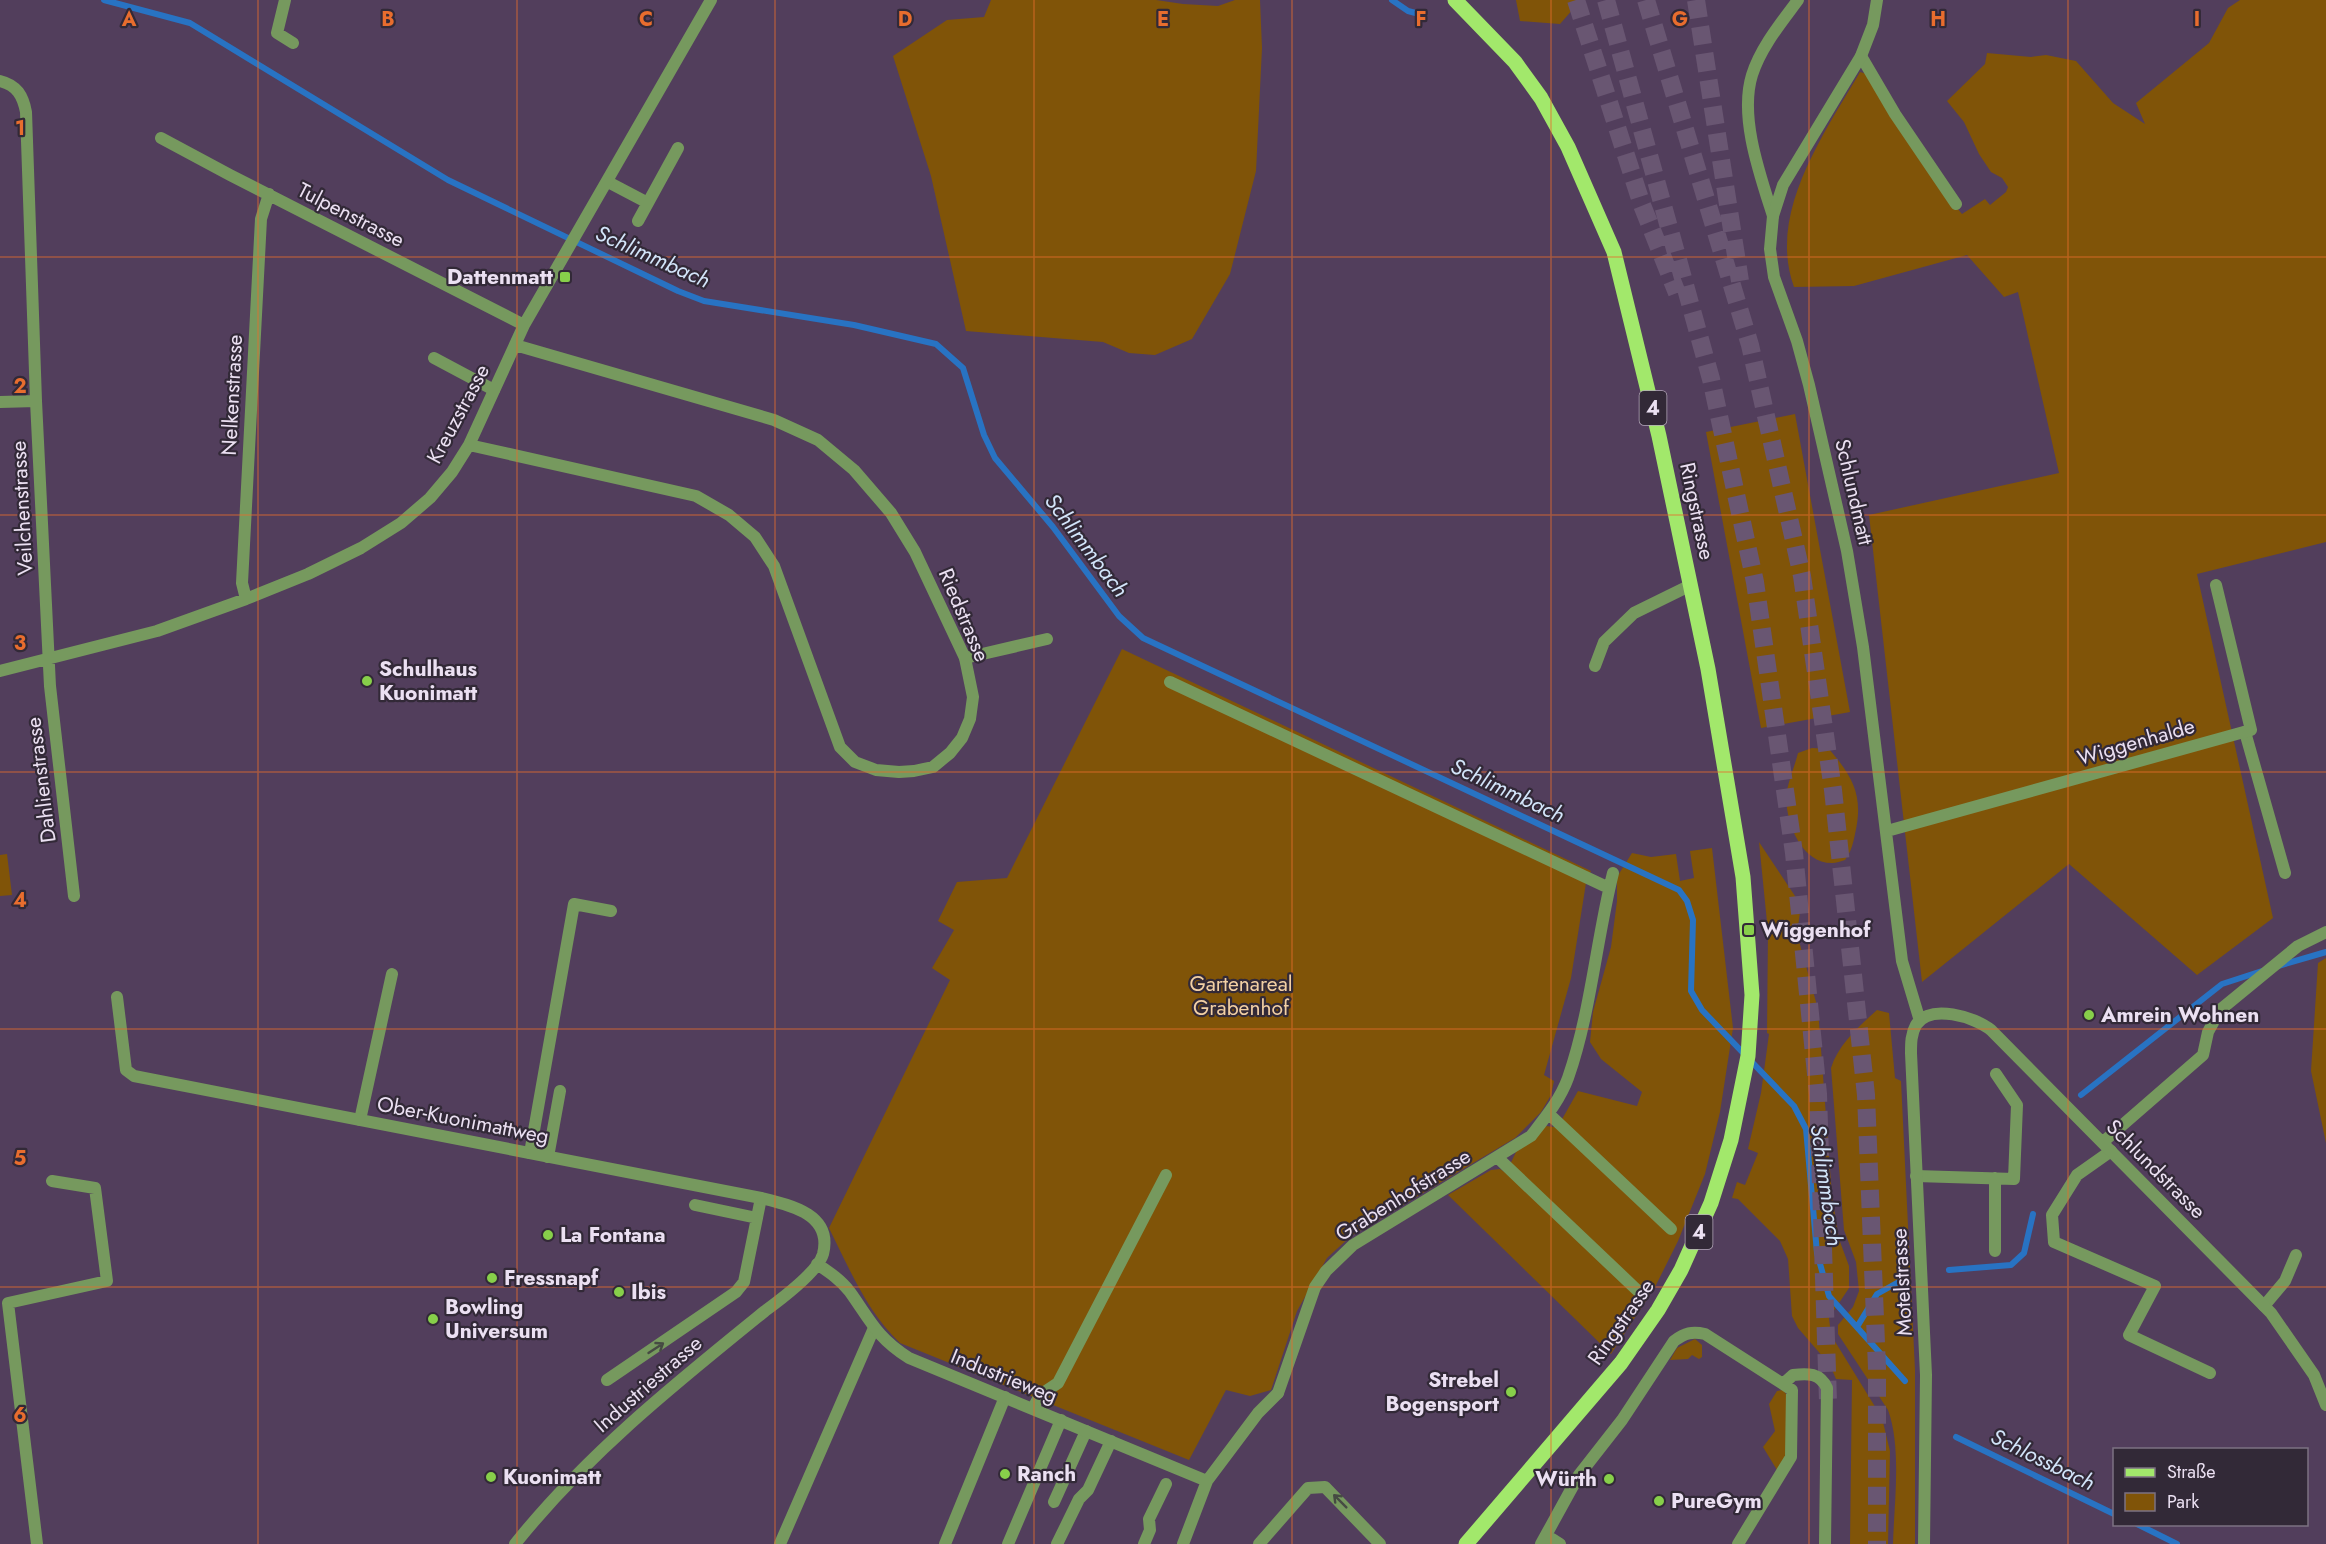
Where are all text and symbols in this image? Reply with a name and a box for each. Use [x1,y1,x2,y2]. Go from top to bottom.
text: A [121,5,137,34]
text: B [381,5,395,34]
text: C [639,5,653,34]
text: D [898,5,912,34]
text: E [1157,5,1169,34]
text: F [1415,5,1427,34]
text: G [1672,5,1688,34]
text: H [1930,5,1946,34]
text: I [2194,5,2200,34]
text: 1 [15,114,25,143]
street label: Tulpenstrasse [292,175,410,255]
water label: Schlimmbach [590,216,716,296]
place label: Dattenmatt [447,262,553,292]
marker: Dattenmatt [558,270,572,284]
street label: Nelkenstrasse [214,333,250,456]
street label: Kreuzstrasse [419,359,497,469]
text: 2 [13,372,27,401]
road number: 4 [1640,391,1666,425]
street label: Schlundmatt [1827,436,1881,548]
street label: Veilchenstrasse [3,440,41,576]
street label: Ringstrasse [1672,460,1722,563]
water label: Schlimmbach [1037,486,1137,604]
street label: Riedstrasse [931,564,997,666]
text: 3 [14,629,26,658]
place label: Schulhaus Kuonimatt [379,654,478,708]
marker: Schulhaus Kuonimatt [360,674,374,688]
street label: Wiggenhalde [2074,711,2198,773]
street label: Dahlienstrasse [18,715,64,844]
water label: Schlimmbach [1446,750,1570,830]
text: 4 [13,886,27,915]
place label: Wiggenhof [1761,915,1871,945]
marker: Wiggenhof [1742,923,1756,937]
park label: Gartenareal Grabenhof [1189,969,1293,1023]
place label: Amrein Wohnen [2100,1000,2259,1030]
marker: Amrein Wohnen [2082,1008,2096,1022]
street label: Ober-Kuonimattweg [374,1089,552,1151]
street label: Schlundstrasse [2099,1112,2213,1226]
water label: Schlimmbach [1803,1122,1851,1248]
street label: Grabenhofstrasse [1330,1141,1477,1249]
text: 5 [14,1144,27,1173]
road number: 4 [1686,1215,1712,1249]
place label: La Fontana [560,1220,666,1250]
street label: Motelstrasse [1884,1227,1920,1337]
marker: La Fontana [541,1228,555,1242]
place label: Fressnapf [504,1263,599,1293]
marker: Fressnapf [485,1271,499,1285]
street label: Ringstrasse [1580,1273,1662,1371]
place label: Ibis [631,1277,666,1307]
marker: Ibis [612,1285,626,1299]
place label: Bowling Universum [445,1292,548,1346]
marker: Bowling Universum [426,1312,440,1326]
street label: Industriestrasse [587,1328,709,1440]
one-way arrow [647,1341,664,1354]
street label: Industrieweg [946,1341,1062,1411]
place label: Strebel Bogensport [1386,1365,1499,1419]
marker: Strebel Bogensport [1504,1385,1518,1399]
text: 6 [13,1401,27,1430]
water label: Schlossbach [1985,1420,2101,1498]
legend [2113,1448,2308,1526]
place label: Ranch [1017,1459,1076,1489]
text: Straße [2167,1459,2215,1485]
place label: Kuonimatt [503,1462,602,1492]
place label: Würth [1535,1464,1597,1494]
marker: Ranch [998,1467,1012,1481]
marker: Kuonimatt [484,1470,498,1484]
marker: Würth [1602,1472,1616,1486]
place label: PureGym [1671,1486,1762,1516]
text: Park [2167,1489,2199,1515]
one-way arrow [1332,1494,1347,1509]
marker: PureGym [1652,1494,1666,1508]

